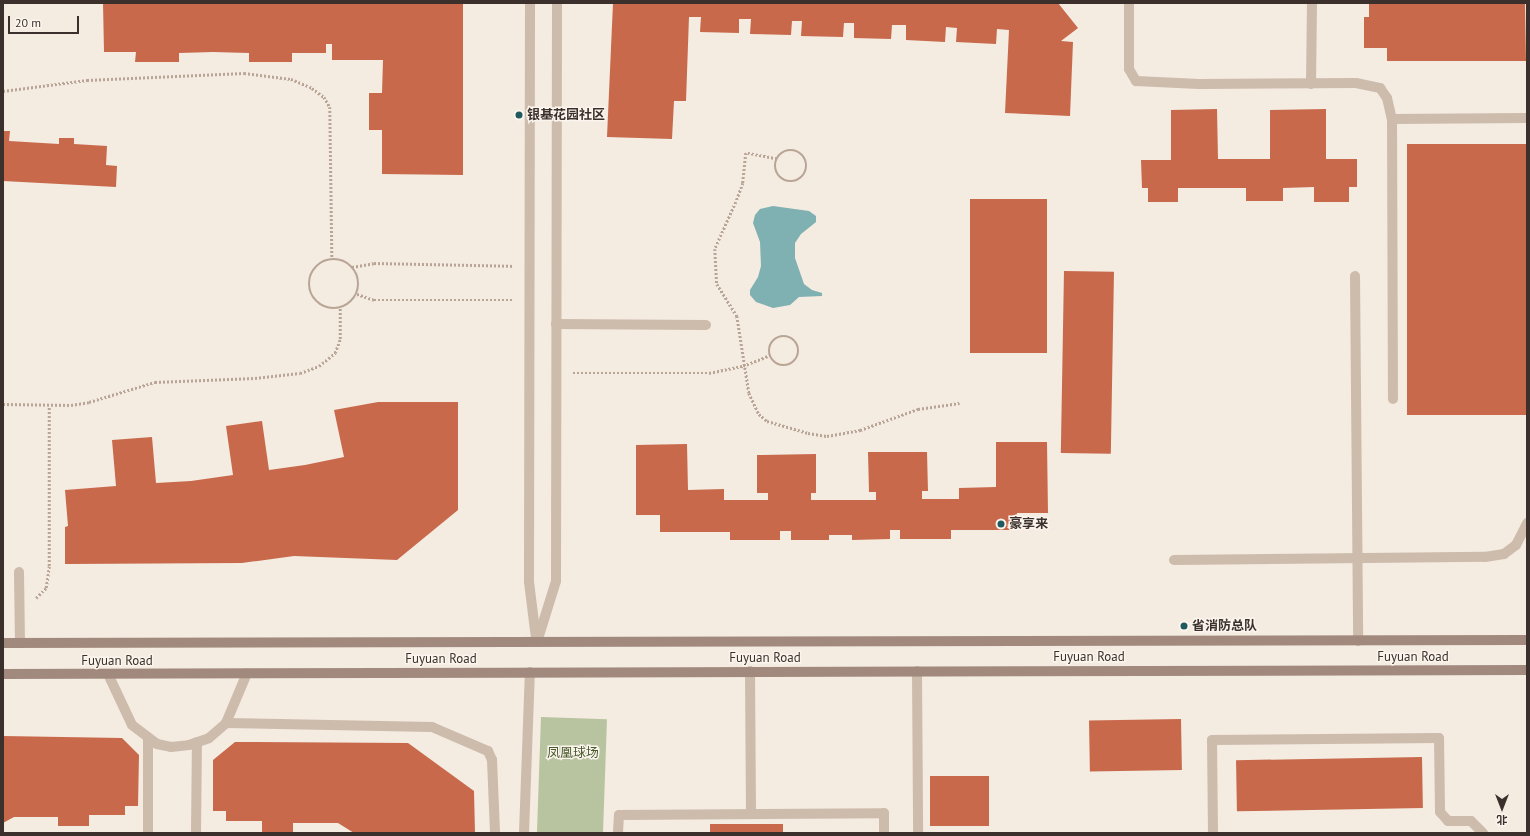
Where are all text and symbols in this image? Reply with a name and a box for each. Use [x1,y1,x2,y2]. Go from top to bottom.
scale bar [10,8,81,34]
text: 20 m [15,15,41,30]
place label: 银基花园社区 [527,107,605,123]
marker: 银基花园社区 [514,110,524,120]
place label: 豪享来 [1009,516,1048,532]
marker: 豪享来 [996,519,1006,529]
place label: 省消防总队 [1192,618,1257,634]
marker: 省消防总队 [1179,621,1189,631]
street label: Fuyuan Road [1053,649,1125,665]
street label: Fuyuan Road [1377,649,1449,665]
street label: Fuyuan Road [729,650,801,666]
street label: Fuyuan Road [405,651,477,667]
street label: Fuyuan Road [81,653,153,669]
park label: 凤凰球场 [547,745,599,761]
north arrow [1482,788,1522,828]
text: 北 [1497,813,1508,827]

